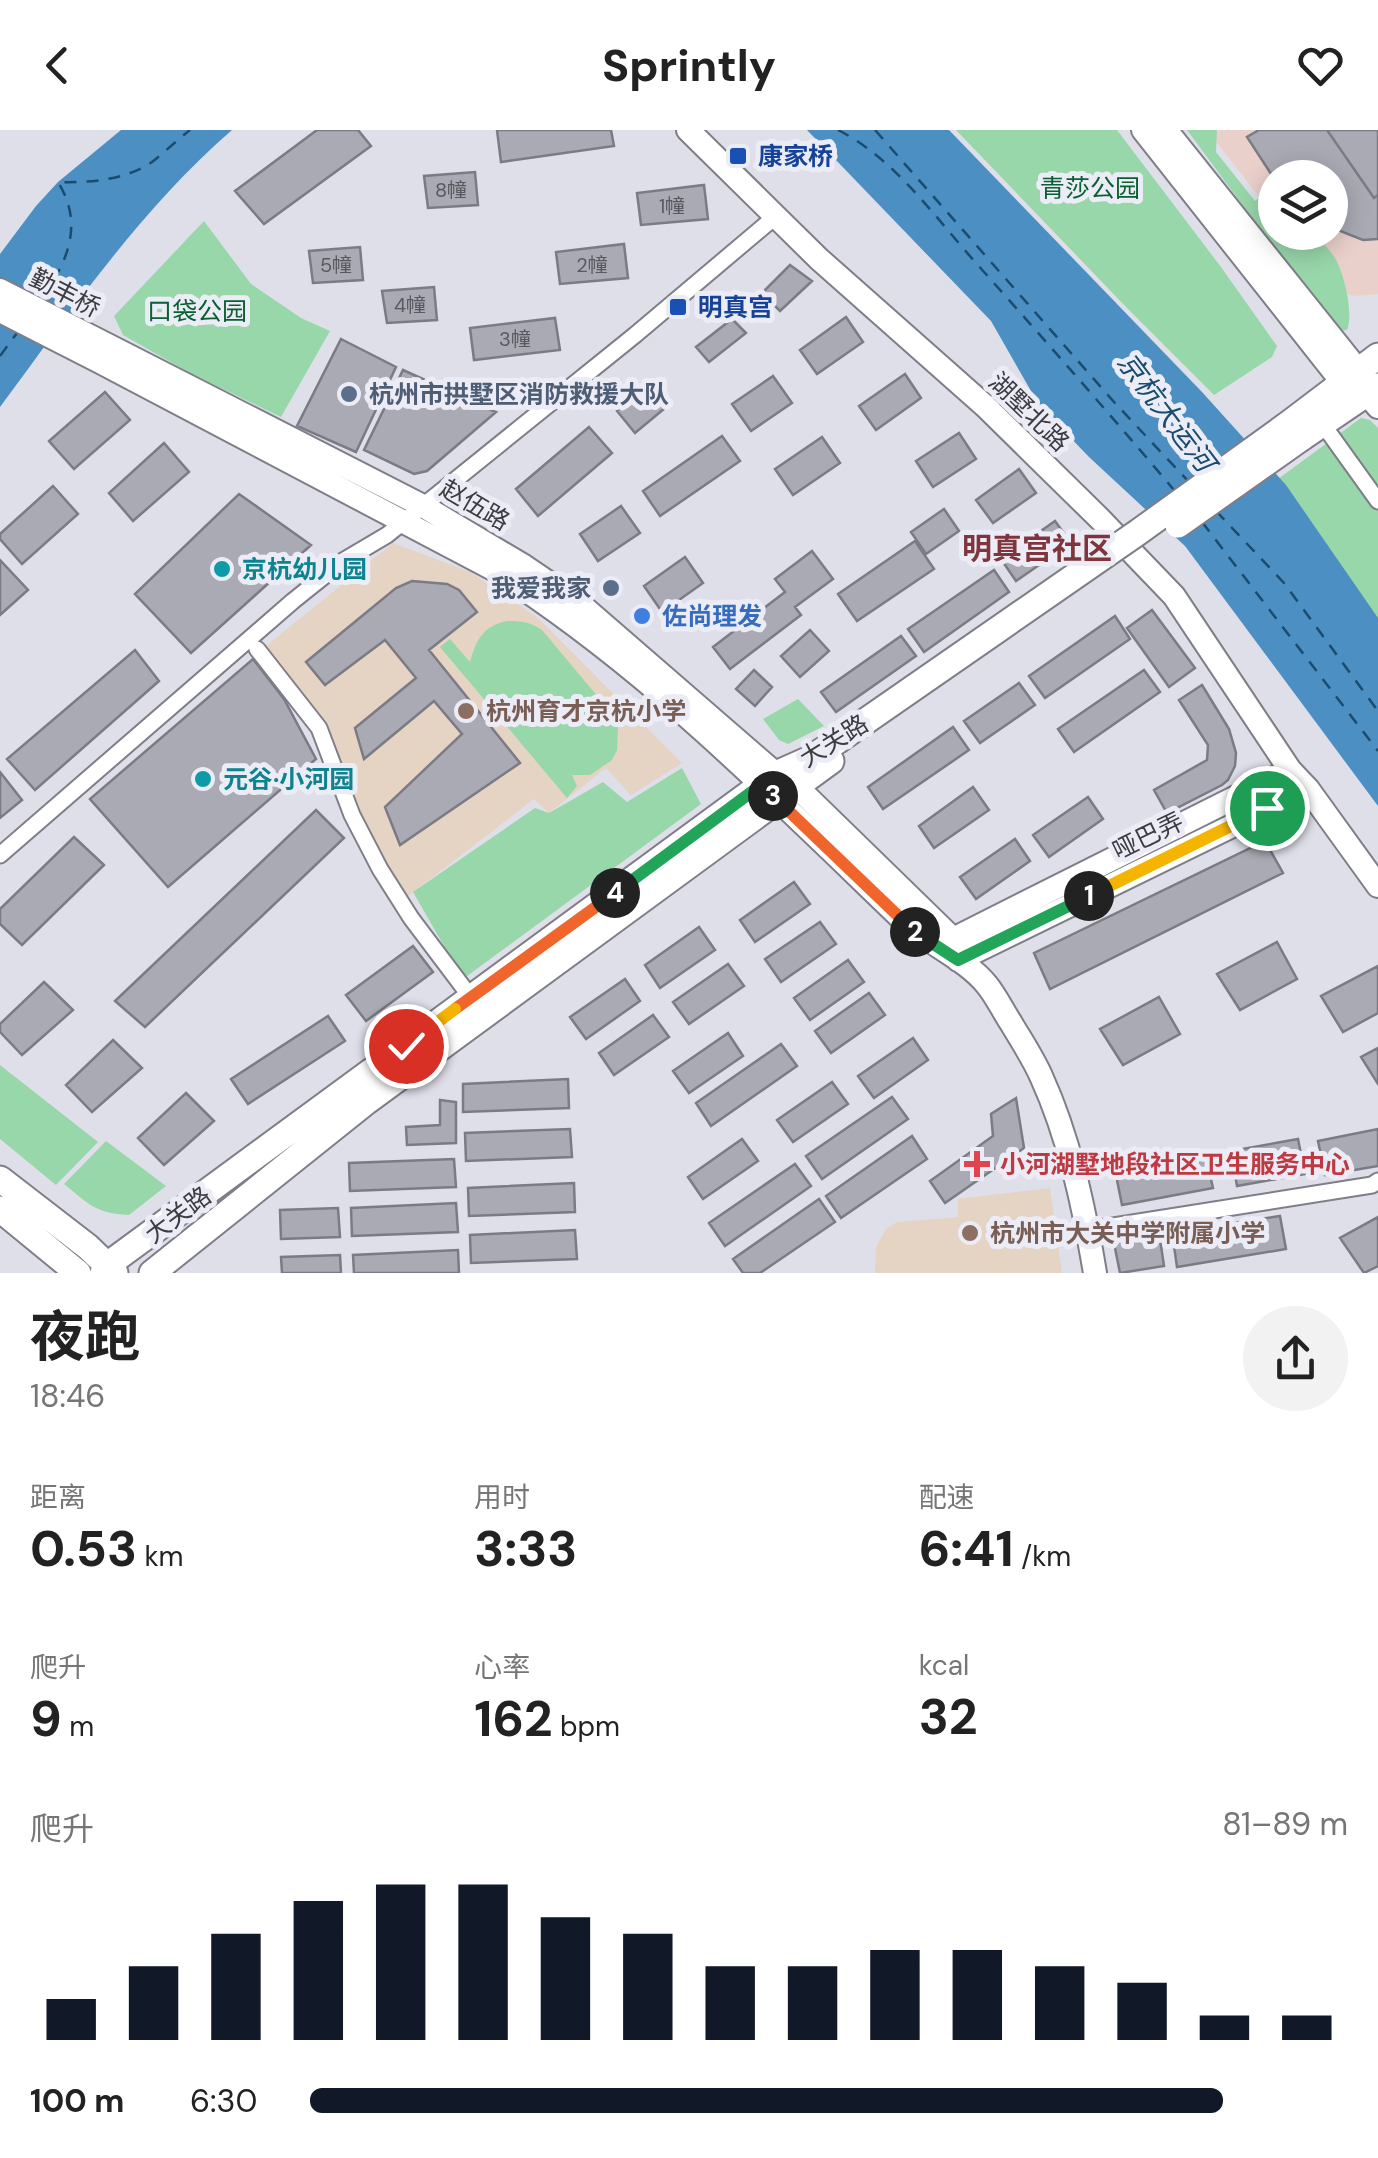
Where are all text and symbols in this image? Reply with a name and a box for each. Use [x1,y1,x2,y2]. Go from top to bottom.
text: Sprintly [602,36,776,95]
icon: back [30,38,85,93]
icon: heart [1293,38,1348,93]
place label: 康家桥 [758,140,833,173]
marker: 康家桥 [727,145,749,167]
map controls [1258,160,1348,250]
button: layers [1258,160,1348,250]
park label: 青莎公园 [1040,172,1140,205]
house number: 8幢 [435,177,467,203]
house number: 1幢 [659,193,685,219]
house number: 5幢 [320,252,352,278]
house number: 2幢 [576,252,608,278]
street label: 勤丰桥 [24,261,106,325]
place label: 明真宫 [698,291,773,324]
house number: 4幢 [394,292,426,318]
park label: 口袋公园 [147,295,247,328]
marker: 明真宫 [667,296,689,318]
house number: 3幢 [499,326,531,352]
water label: 京杭大运河 [1109,345,1226,483]
street label: 湖墅北路 [982,365,1076,459]
place label: 杭州市拱墅区消防救援大队 [369,378,669,411]
marker: 杭州市拱墅区消防救援大队 [338,383,360,405]
street label: 赵伍路 [434,472,516,538]
district label: 明真宫社区 [962,529,1112,568]
place label: 京杭幼儿园 [242,553,367,586]
marker: 京杭幼儿园 [211,558,233,580]
place label: 我爱我家 [491,572,591,605]
marker: 我爱我家 [600,577,622,599]
place label: 佐尚理发 [662,600,762,633]
marker: 佐尚理发 [631,605,653,627]
place label: 杭州育才京杭小学 [486,695,686,728]
marker: 杭州育才京杭小学 [455,700,477,722]
street label: 大关路 [793,707,875,775]
place label: 元谷·小河园 [223,763,354,796]
pin [1225,766,1310,851]
marker: 元谷·小河园 [192,768,214,790]
pin: 3 [748,771,798,821]
text: 3 [765,777,781,814]
icon: arrive [1240,781,1295,836]
street label: 哑巴弄 [1107,805,1189,867]
pin: 4 [590,868,640,918]
pin: 1 [1064,871,1114,921]
text: 4 [606,874,624,911]
text: 1 [1084,877,1094,914]
pin: 2 [890,907,940,957]
text: 2 [907,913,923,950]
pin [364,1004,449,1089]
icon: check [379,1019,434,1074]
place label: 小河湖墅地段社区卫生服务中心 [1000,1148,1350,1181]
marker: 小河湖墅地段社区卫生服务中心 [964,1151,990,1177]
street label: 大关路 [138,1179,218,1251]
place label: 杭州市大关中学附属小学 [990,1217,1265,1250]
marker: 杭州市大关中学附属小学 [959,1222,981,1244]
text: 夜跑 [30,1301,140,1373]
button: share [1243,1306,1348,1411]
text: 18:46 [30,1375,105,1417]
text: 距离 [30,1479,86,1516]
text: 用时 [474,1479,530,1516]
text: 配速 [919,1479,975,1516]
text: 0.53 [30,1516,137,1582]
text: 3:33 [474,1516,577,1582]
text: 6:41 [919,1516,1014,1582]
text: km [137,1538,184,1575]
text: /km [1014,1538,1071,1575]
text: kcal [919,1647,969,1684]
text: 爬升 [30,1649,86,1686]
text: 心率 [474,1649,530,1686]
text: 32 [919,1684,978,1750]
text: 9 [30,1686,62,1752]
text: 162 [474,1686,553,1752]
text: m [62,1708,94,1745]
text: bpm [553,1708,620,1745]
text: 81–89 m [1222,1803,1348,1845]
text: 爬升 [30,1808,94,1850]
text: 100 m [30,2080,124,2122]
text: 6:30 [190,2080,257,2122]

